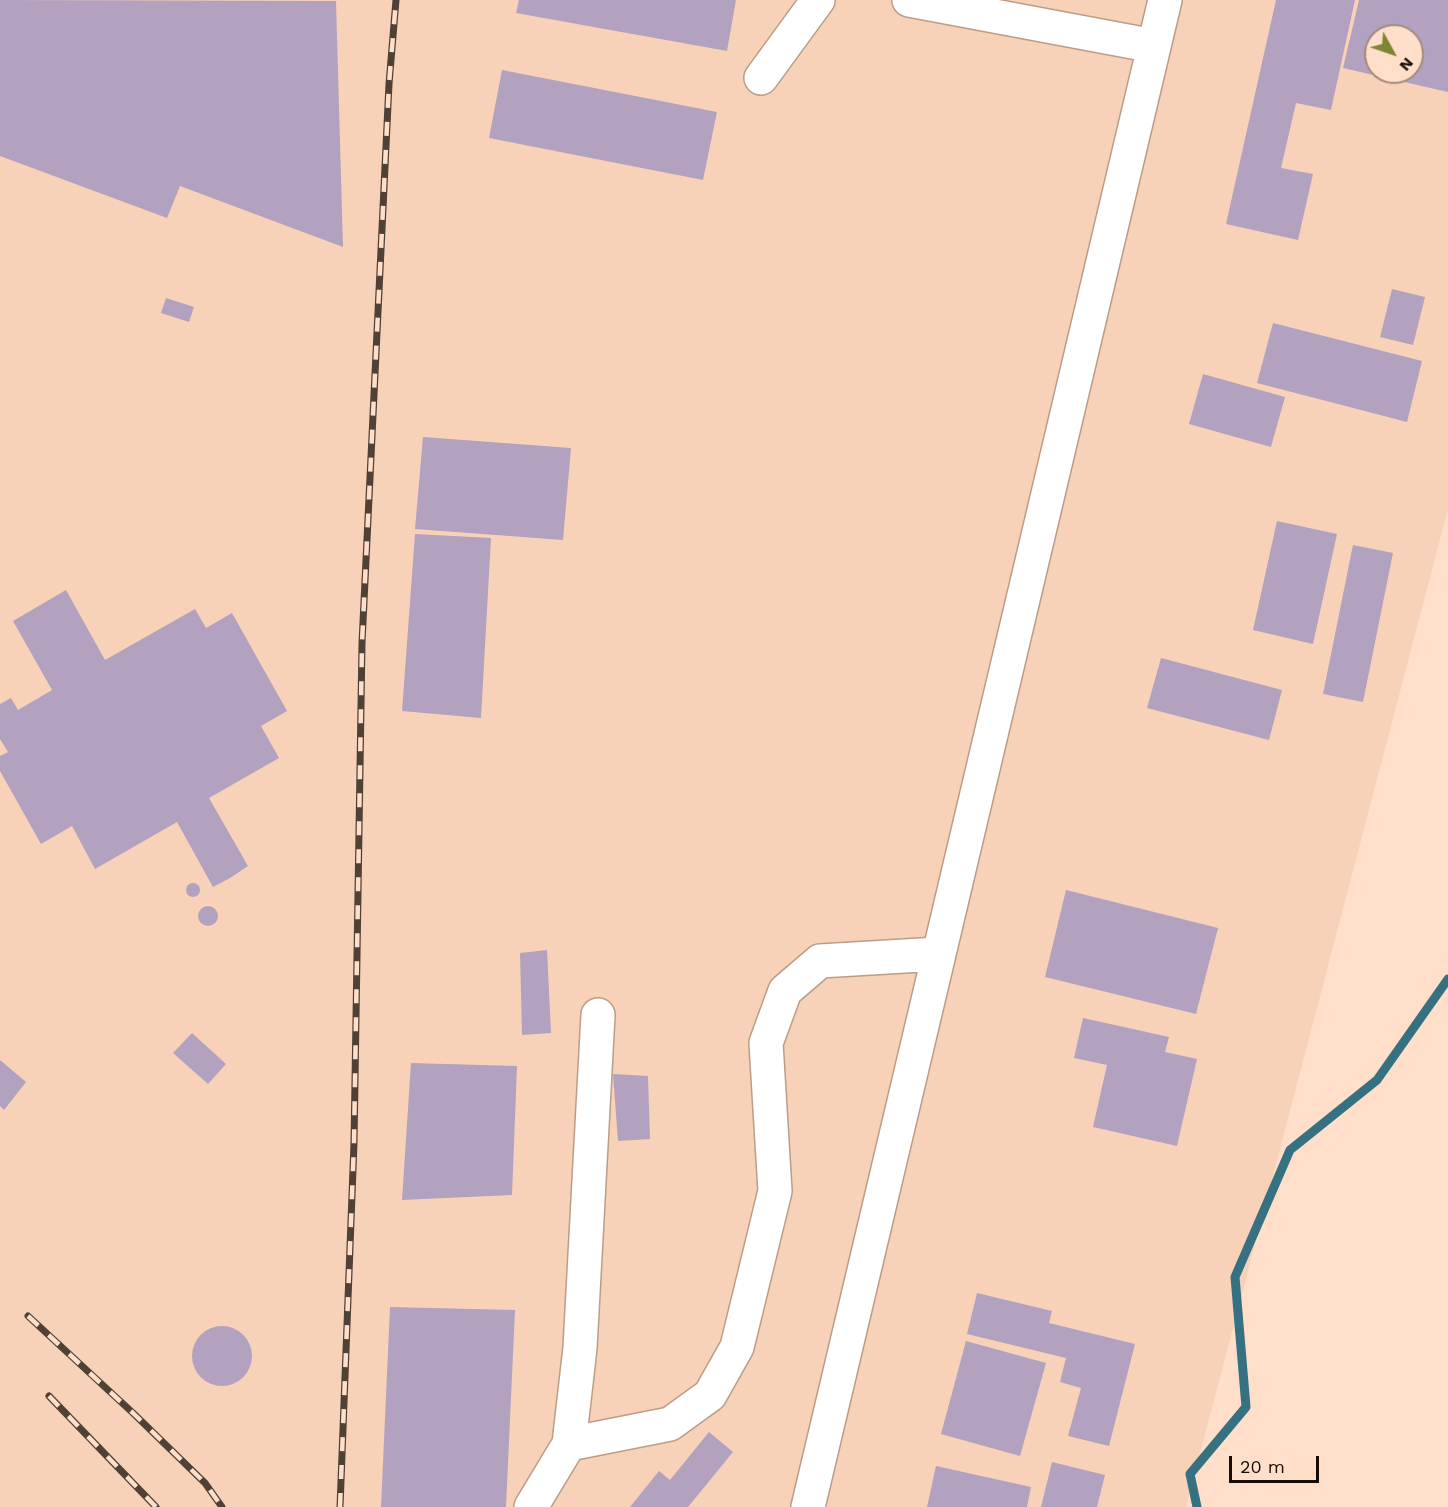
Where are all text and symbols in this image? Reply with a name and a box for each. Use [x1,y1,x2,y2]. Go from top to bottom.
north arrow [1364,24,1424,84]
text: N [1396,54,1418,75]
scale bar [1232,1444,1322,1482]
text: 20 m [1240,1456,1285,1477]

